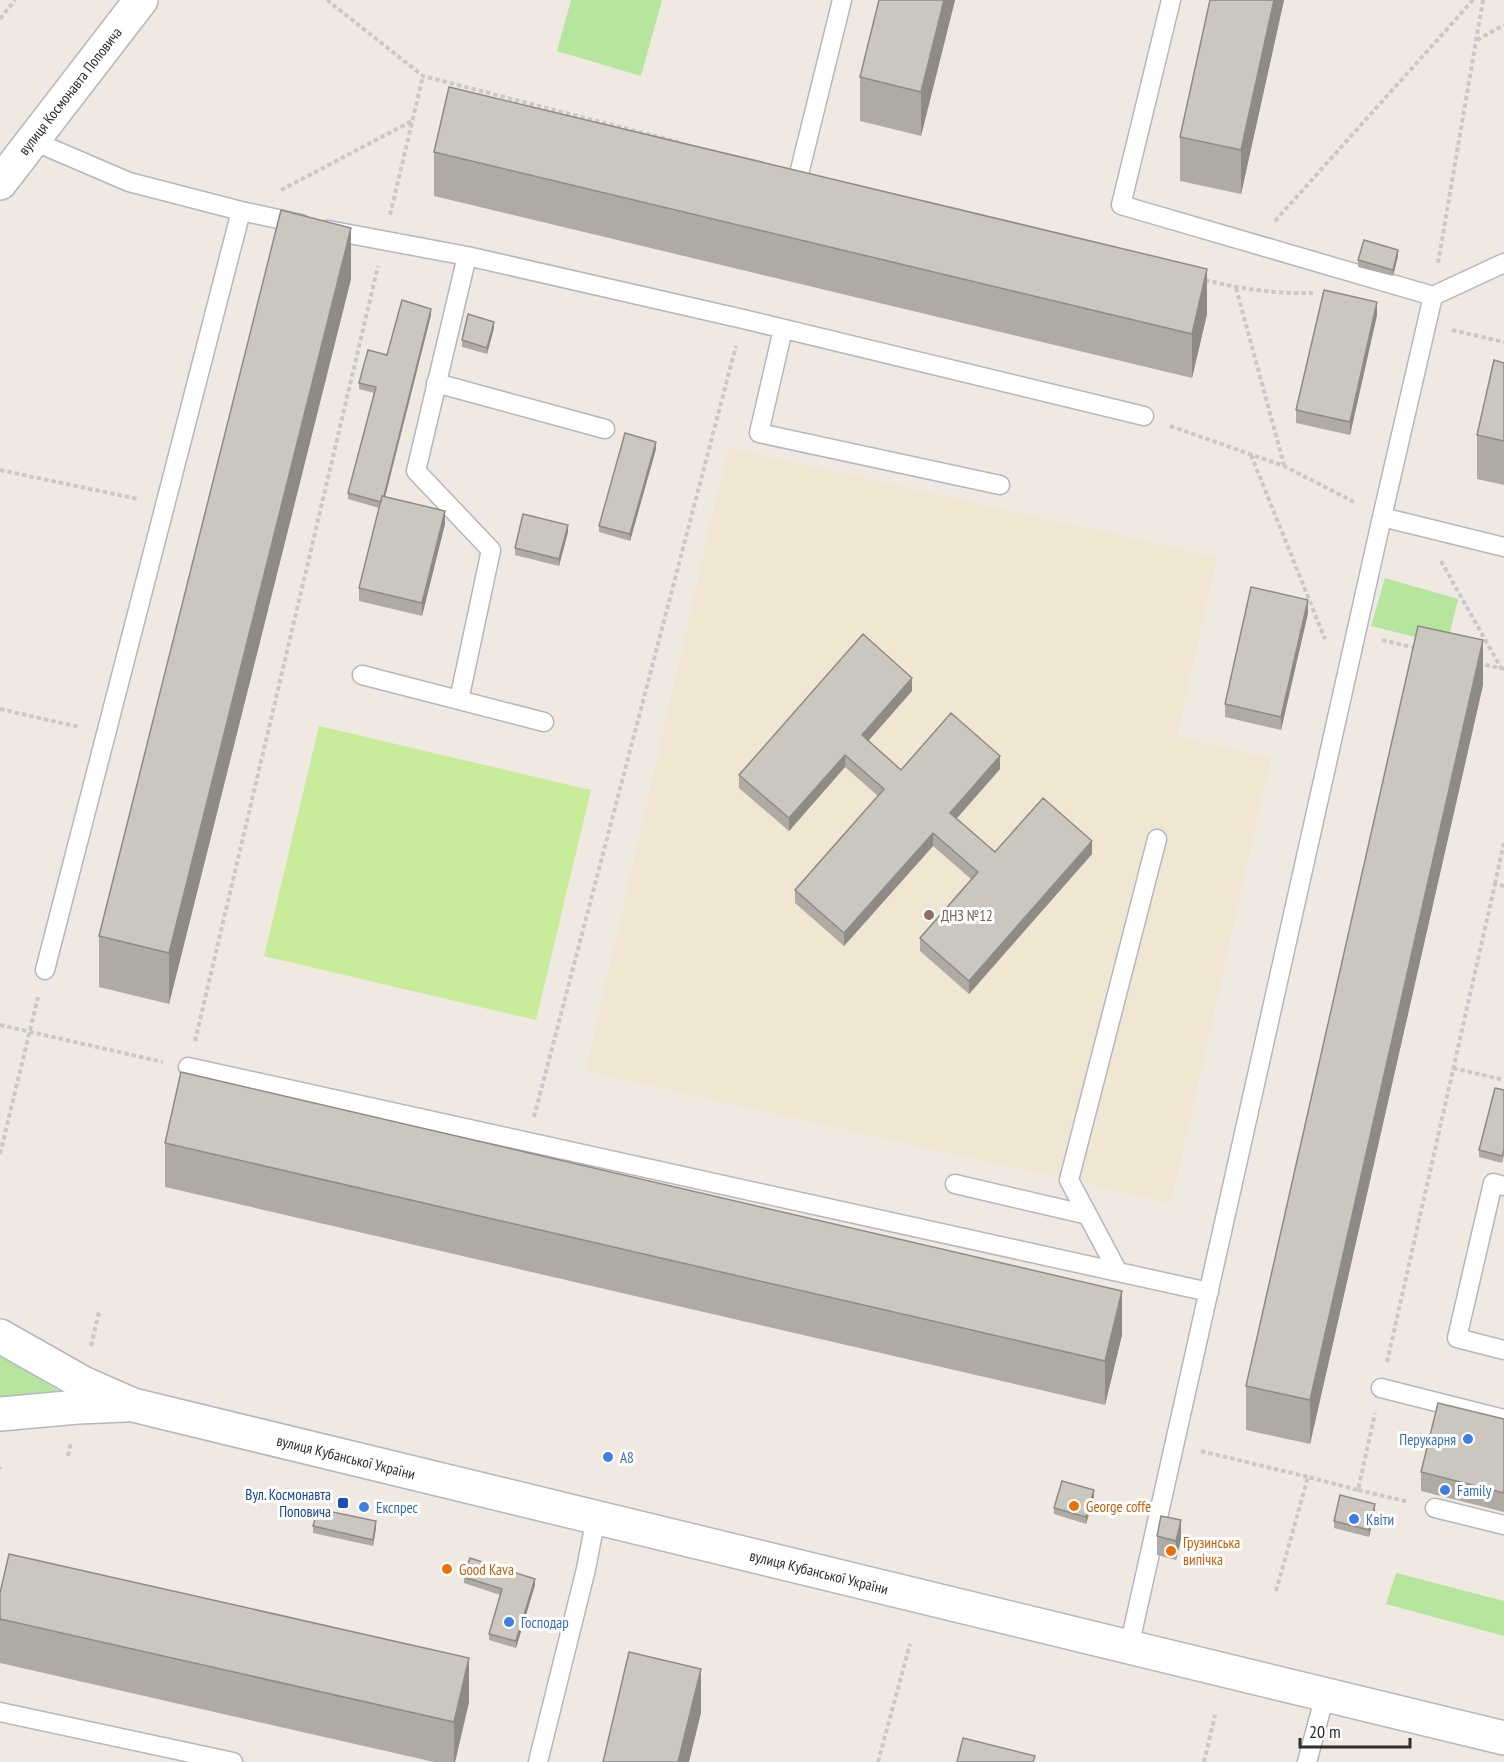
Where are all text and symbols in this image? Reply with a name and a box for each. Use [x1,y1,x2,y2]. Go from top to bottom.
street label: вулиця Космонавта Поповича [14,23,126,159]
place label: ДНЗ №12 [941,906,993,925]
marker: ДНЗ №12 [922,908,936,922]
place label: Перукарня [1399,1430,1456,1449]
street label: вулиця Кубанської України [275,1431,417,1483]
marker: Перукарня [1461,1432,1475,1446]
place label: А8 [620,1448,634,1467]
marker: А8 [601,1450,615,1464]
place label: Family [1457,1481,1492,1500]
marker: Family [1438,1483,1452,1497]
place label: Вул. Космонавта Поповича [245,1485,331,1521]
marker: Вул. Космонавта Поповича [336,1496,350,1510]
place label: George coffe [1086,1497,1151,1516]
place label: Експрес [376,1498,419,1517]
marker: George coffe [1067,1499,1081,1513]
marker: Експрес [357,1500,371,1514]
place label: Квіти [1366,1510,1394,1529]
marker: Квіти [1347,1512,1361,1526]
place label: Грузинська випічка [1183,1533,1240,1569]
marker: Грузинська випічка [1164,1544,1178,1558]
street label: вулиця Кубанської України [748,1546,890,1598]
place label: Good Kava [459,1560,514,1579]
marker: Good Kava [440,1562,454,1576]
place label: Господар [521,1613,569,1632]
marker: Господар [502,1615,516,1629]
scale bar [1300,1711,1410,1749]
text: 20 m [1309,1720,1341,1743]

